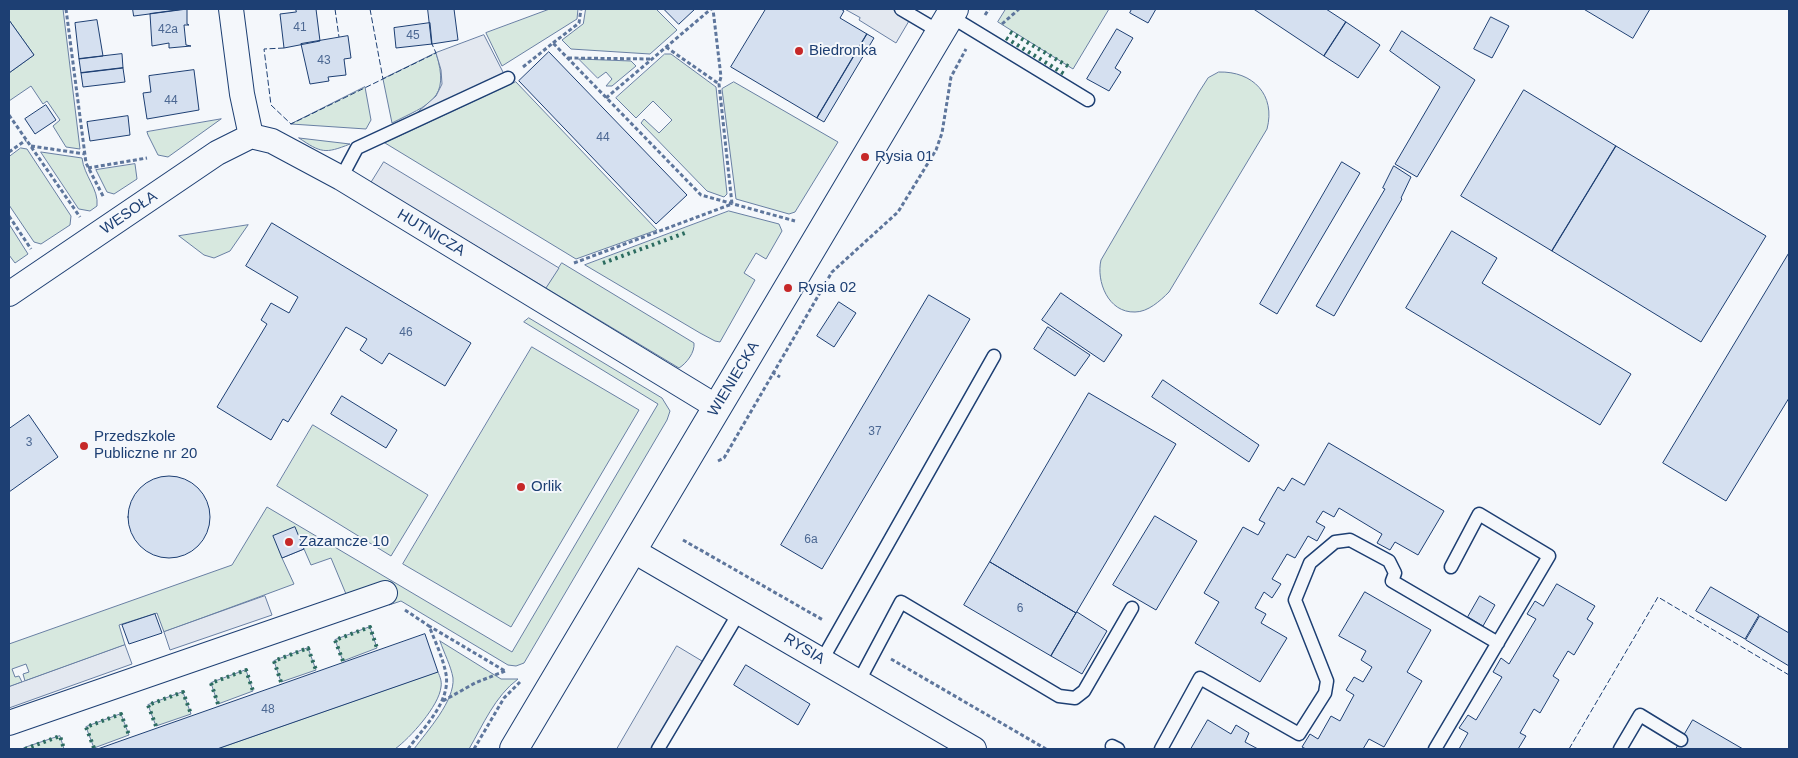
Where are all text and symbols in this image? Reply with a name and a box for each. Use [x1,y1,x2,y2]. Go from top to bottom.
house number: 41 [293,21,307,35]
house number: 42a [158,23,178,37]
house number: 45 [406,29,420,43]
place label: Biedronka [809,42,877,60]
marker: Biedronka [793,45,805,57]
house number: 43 [317,54,331,68]
house number: 44 [164,94,178,108]
house number: 44 [596,131,610,145]
place label: Rysia 01 [875,148,933,166]
marker: Rysia 01 [859,151,871,163]
street label: WESOŁA [97,188,161,238]
street label: HUTNICZA [394,206,468,260]
place label: Rysia 02 [798,279,856,297]
marker: Rysia 02 [782,282,794,294]
house number: 46 [399,326,413,340]
street label: WIENIECKA [705,338,763,420]
house number: 37 [868,425,882,439]
place label: Przedszkole Publiczne nr 20 [94,428,197,463]
house number: 3 [26,436,32,450]
marker: Przedszkole Publiczne nr 20 [78,440,90,452]
place label: Orlik [531,478,562,496]
marker: Orlik [515,481,527,493]
place label: Zazamcze 10 [299,533,389,551]
house number: 6a [804,533,818,547]
marker: Zazamcze 10 [283,536,295,548]
house number: 6 [1017,602,1023,616]
street label: RYSIA [780,630,828,668]
house number: 48 [261,703,275,717]

